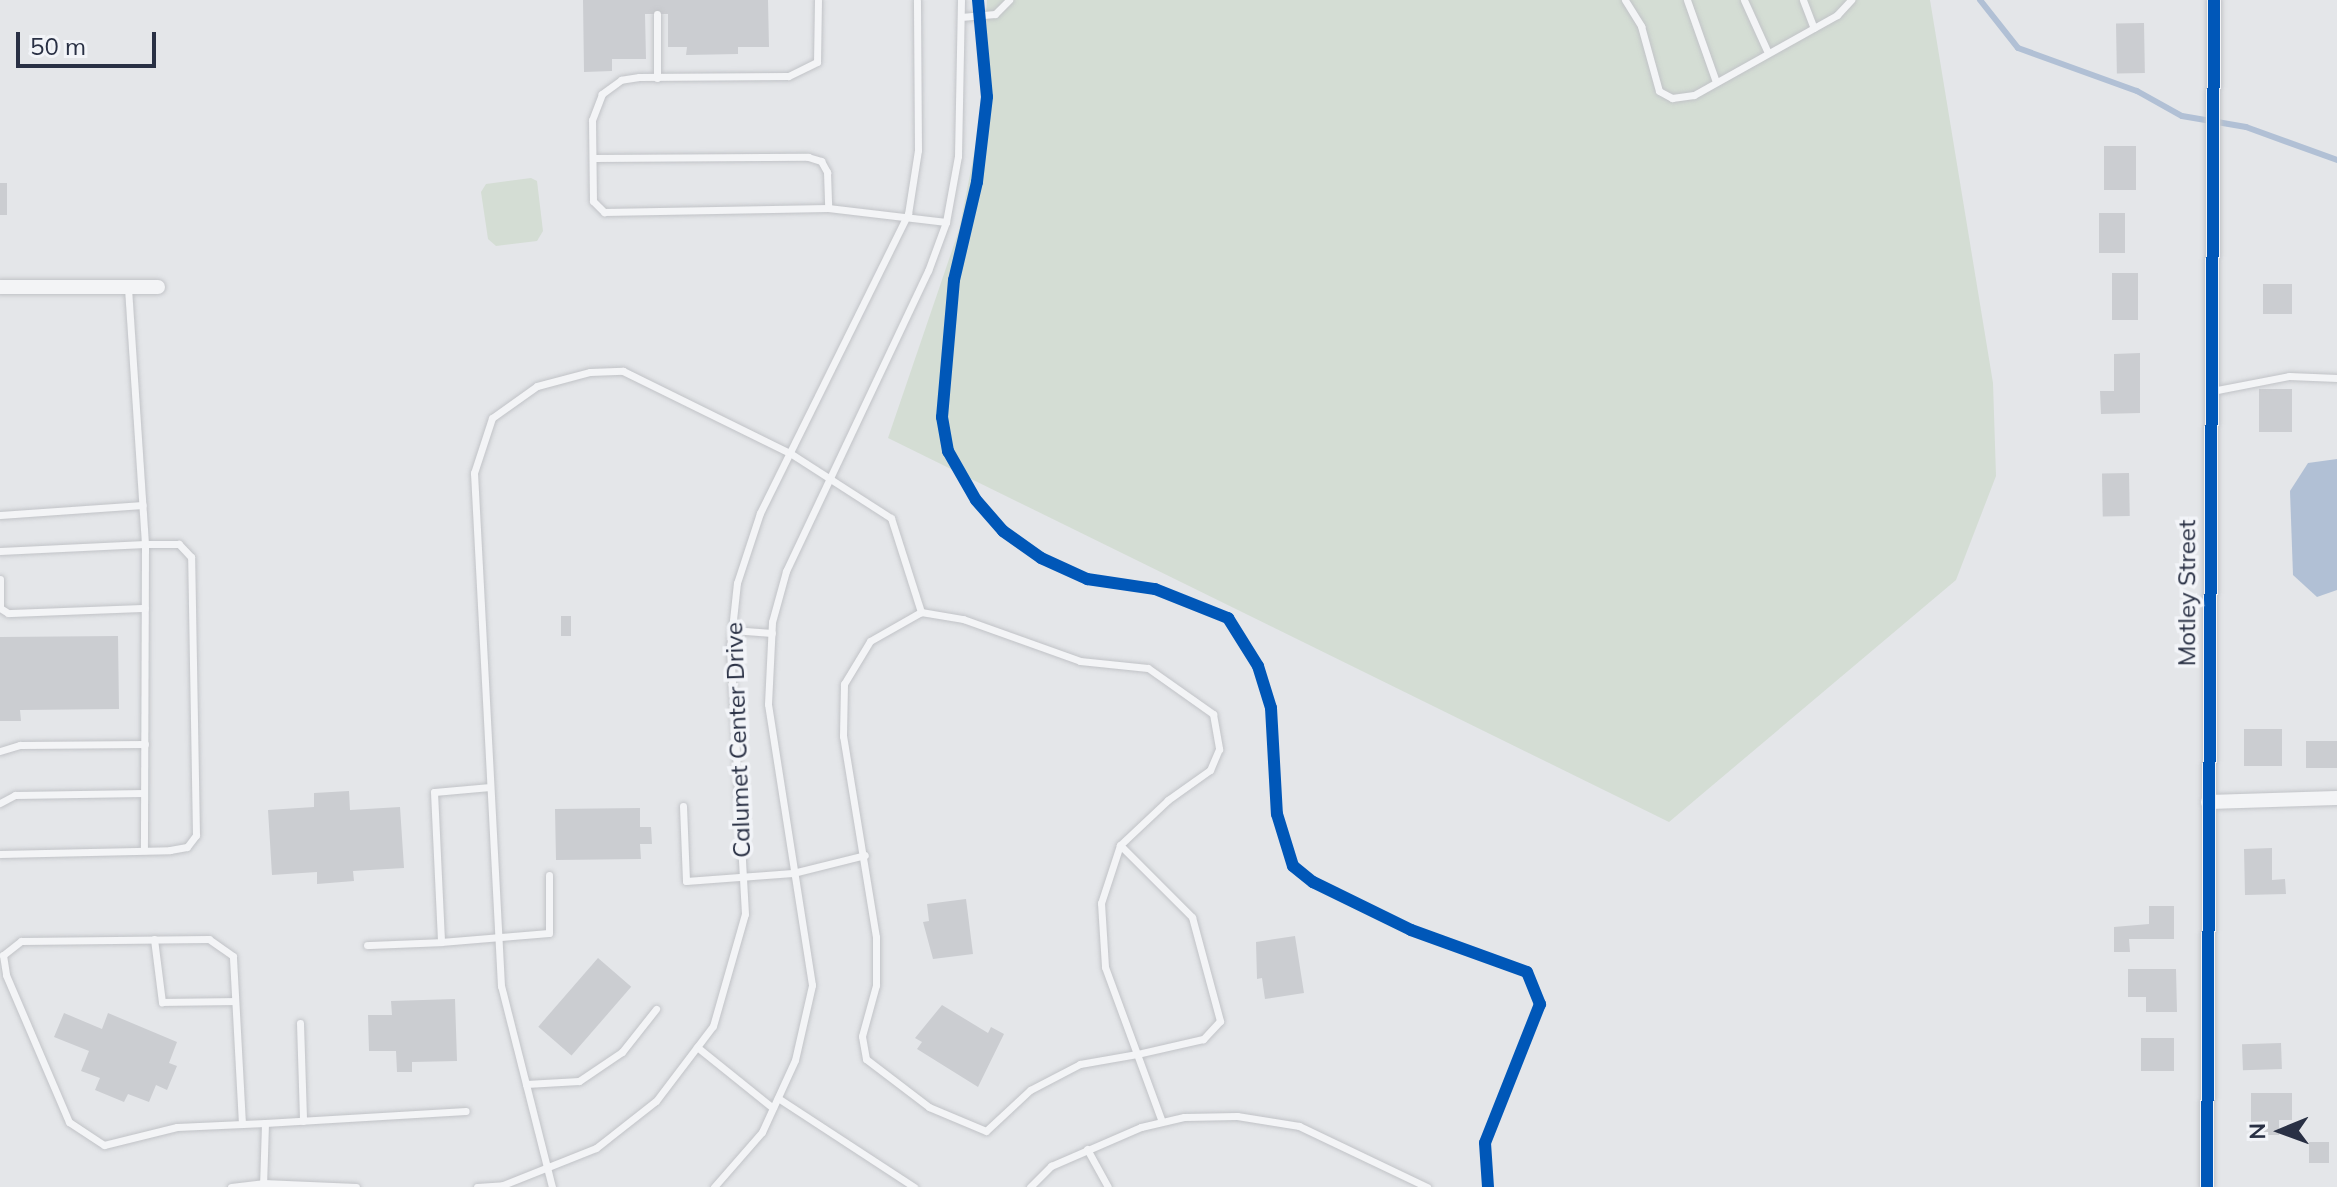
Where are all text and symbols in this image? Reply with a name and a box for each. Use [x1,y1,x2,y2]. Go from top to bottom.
scale bar [20,16,160,66]
text: 50 m [30,31,86,61]
street label: Motley Street [2173,520,2201,666]
street label: Calumet Center Drive [719,622,757,858]
north arrow [2241,1091,2321,1171]
text: N [2243,1123,2271,1140]

